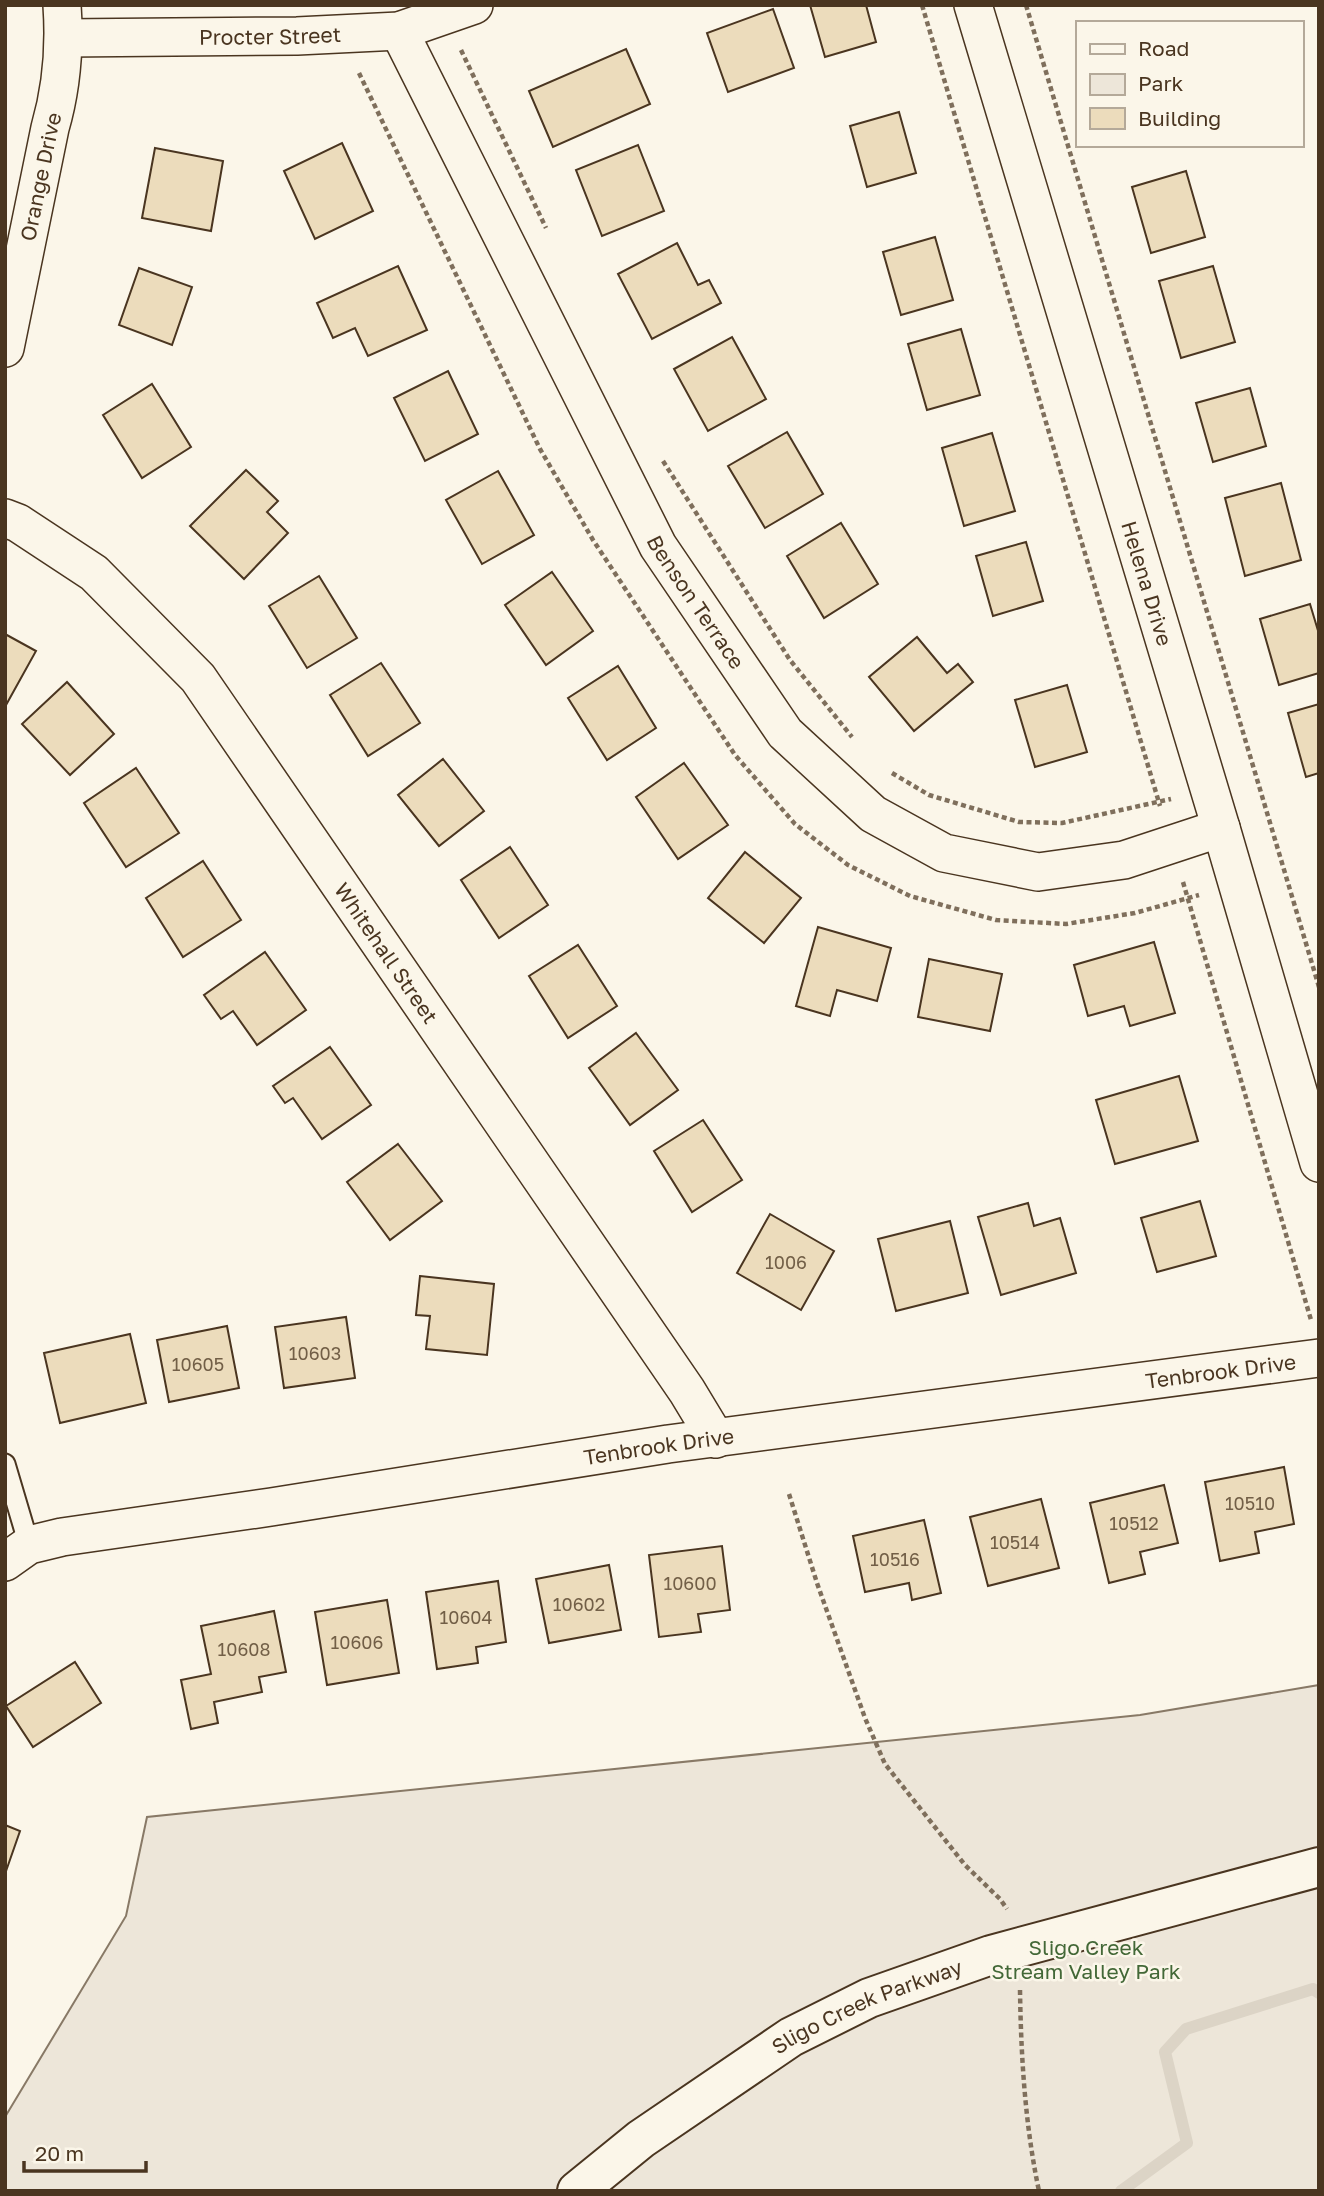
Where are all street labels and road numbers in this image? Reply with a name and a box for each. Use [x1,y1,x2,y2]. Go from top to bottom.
street label: Procter Street [199,21,342,50]
street label: Orange Drive [14,109,67,243]
street label: Helena Drive [1116,518,1178,649]
street label: Benson Terrace [642,531,751,674]
street label: Whitehall Street [329,877,444,1028]
street label: Tenbrook Drive [1144,1348,1298,1394]
street label: Tenbrook Drive [582,1422,735,1470]
street label: Sligo Creek Parkway [766,1953,966,2059]

